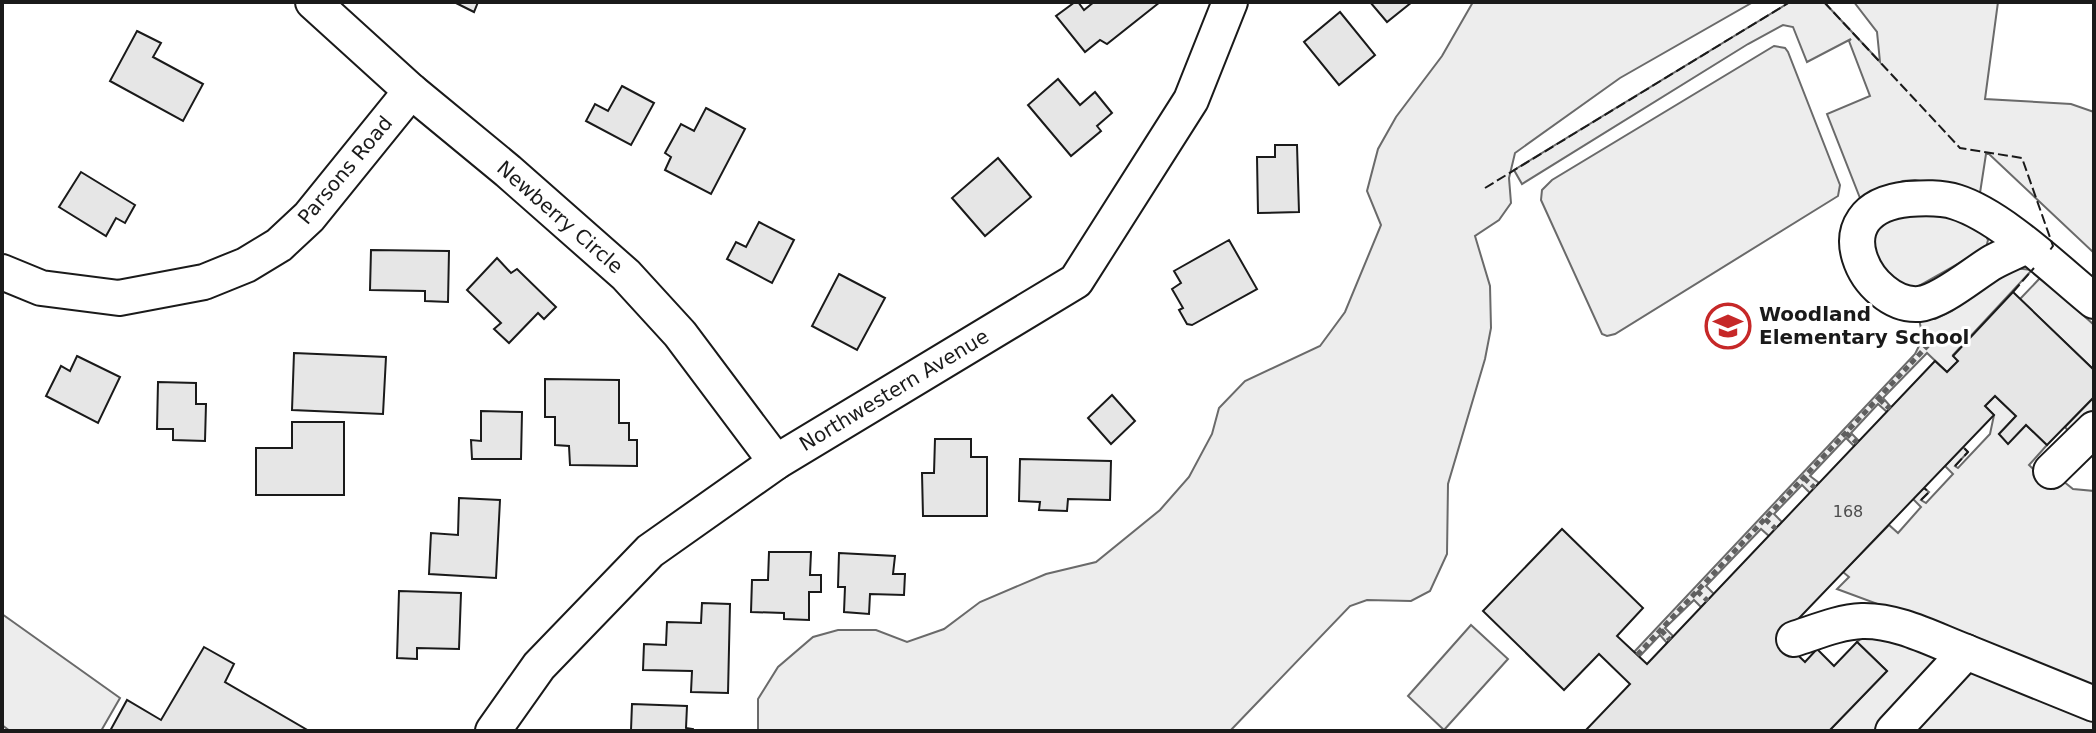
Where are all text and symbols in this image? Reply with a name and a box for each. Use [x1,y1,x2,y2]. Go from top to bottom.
street label: Parsons Road [293,111,397,229]
street label: Newberry Circle [492,156,628,278]
school or university icon: Woodland Elementary School [1704,302,1752,350]
place label: Woodland Elementary School [1759,302,1969,349]
street label: Northwestern Avenue [795,324,993,456]
house number: 168 [1833,502,1863,521]

